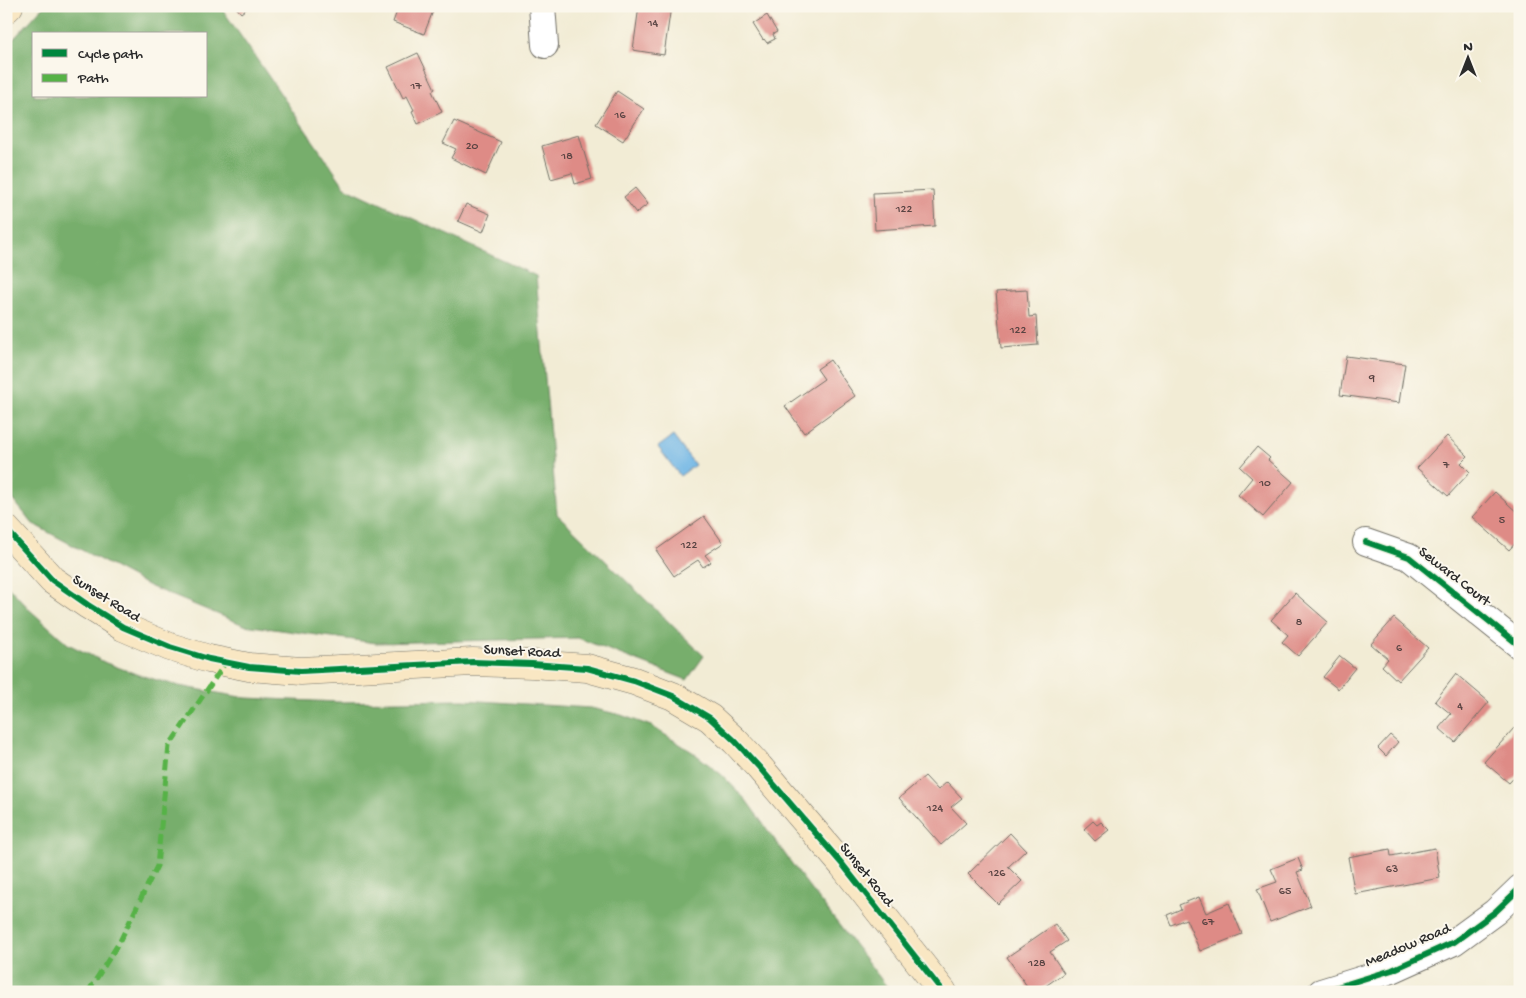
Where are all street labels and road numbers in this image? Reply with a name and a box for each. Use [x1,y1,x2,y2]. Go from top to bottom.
street label: Seward Court [1414,543,1495,612]
street label: Sunset Road [69,571,144,628]
street label: Sunset Road [483,641,562,663]
street label: Sunset Road [835,839,898,911]
street label: Meadow Road [1363,919,1455,972]

